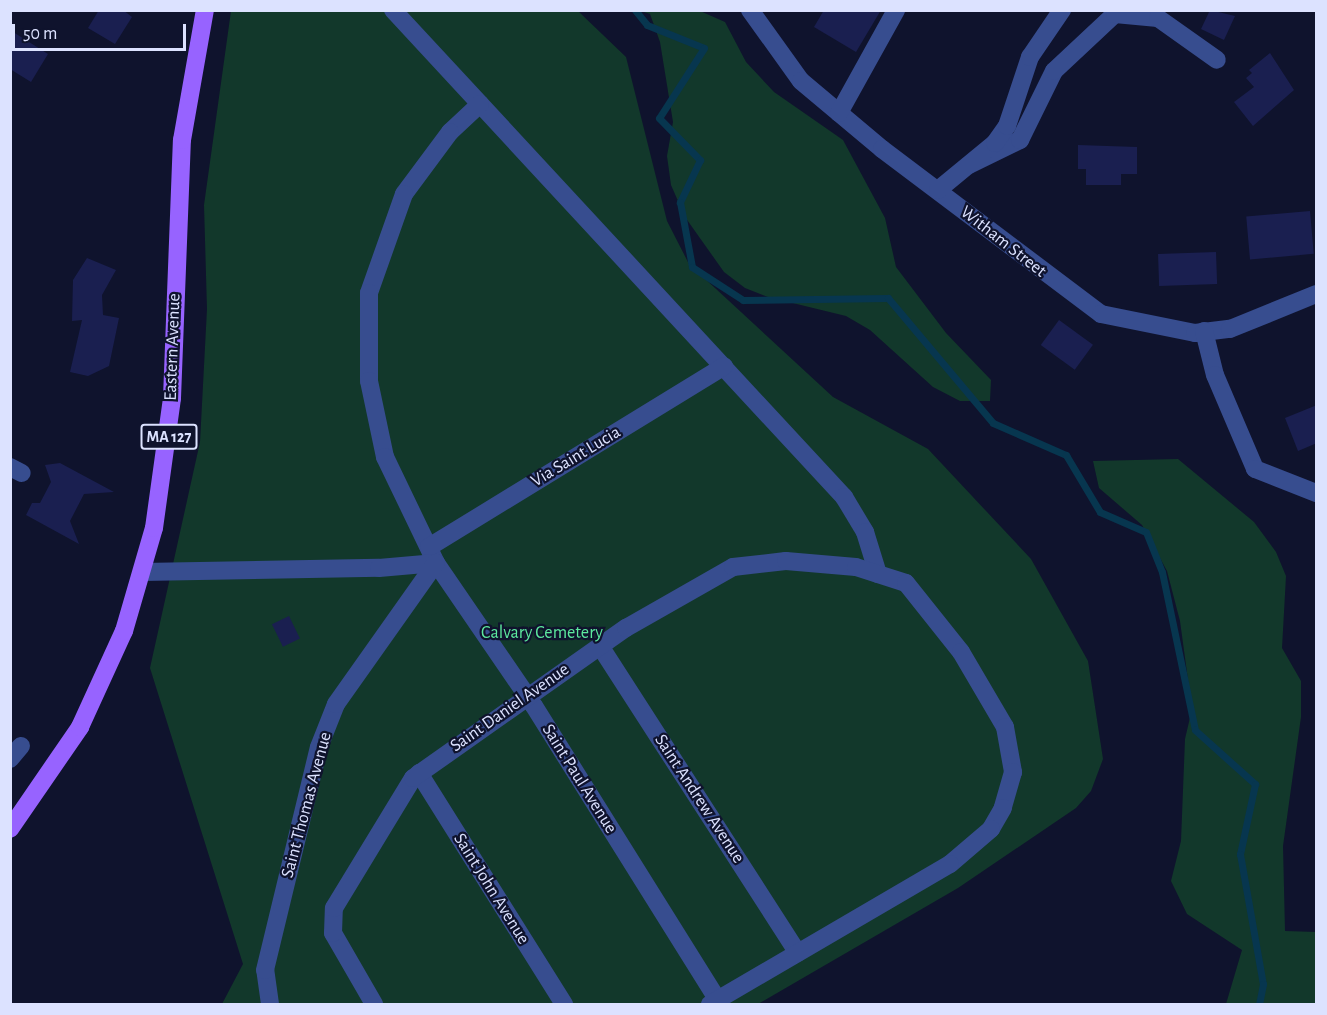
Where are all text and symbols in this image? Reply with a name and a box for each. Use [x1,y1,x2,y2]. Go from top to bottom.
scale bar [15,12,189,50]
text: 50 m [23,25,57,43]
street label: Witham Street [956,202,1050,282]
street label: Eastern Avenue [160,293,186,401]
street label: Via Saint Lucia [527,422,625,492]
road number: MA 127 [140,424,198,450]
park label: Calvary Cemetery [481,622,603,644]
street label: Saint Daniel Avenue [446,659,574,757]
street label: Saint Paul Avenue [537,720,621,838]
street label: Saint Thomas Avenue [277,730,337,880]
street label: Saint Andrew Avenue [649,731,749,867]
street label: Saint John Avenue [448,830,534,948]

